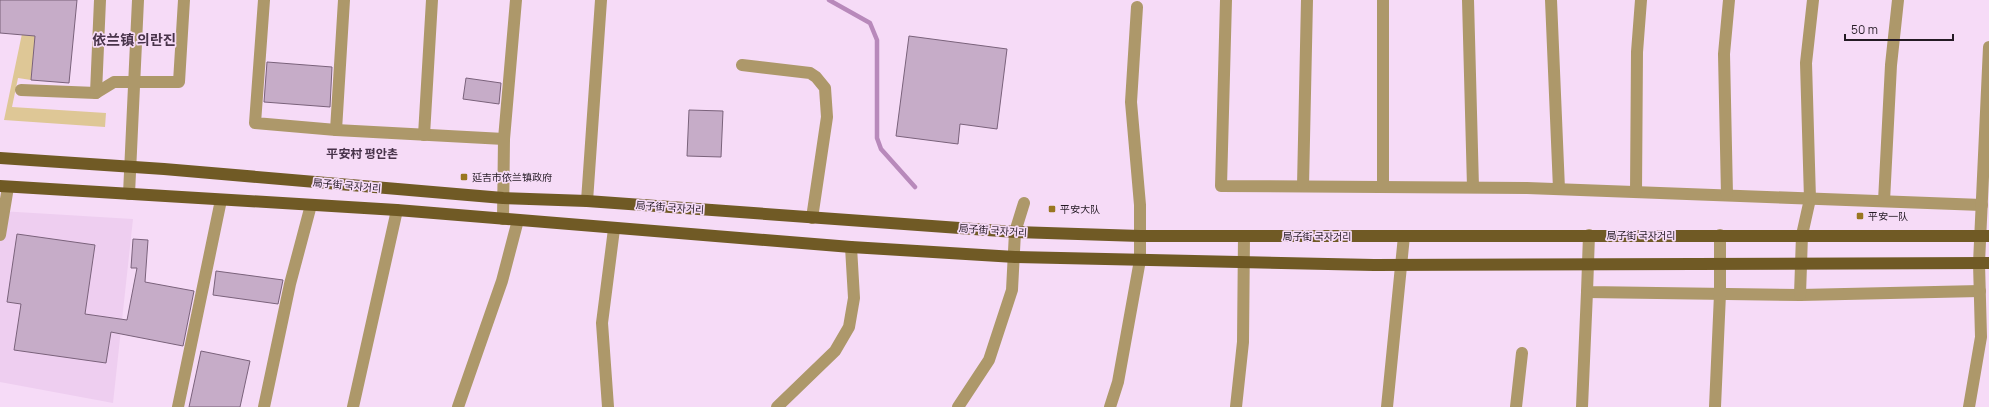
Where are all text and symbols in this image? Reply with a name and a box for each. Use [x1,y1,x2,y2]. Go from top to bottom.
scale bar [1845,16,1953,42]
text: 50 m [1851,21,1878,38]
district label: 依兰镇 의란진 [92,30,176,49]
district label: 平安村 평안촌 [326,145,398,162]
place label: 延吉市依兰镇政府 [472,170,552,184]
marker: 延吉市依兰镇政府 [459,172,469,182]
street label: 局子街 국자거리 [312,175,382,195]
street label: 局子街 국자거리 [635,198,705,216]
place label: 平安大队 [1060,202,1100,216]
marker: 平安大队 [1047,204,1057,214]
place label: 平安一队 [1868,209,1908,223]
marker: 平安一队 [1855,211,1865,221]
street label: 局子街 국자거리 [958,221,1028,239]
street label: 局子街 국자거리 [1607,228,1675,242]
street label: 局子街 국자거리 [1283,229,1351,243]

